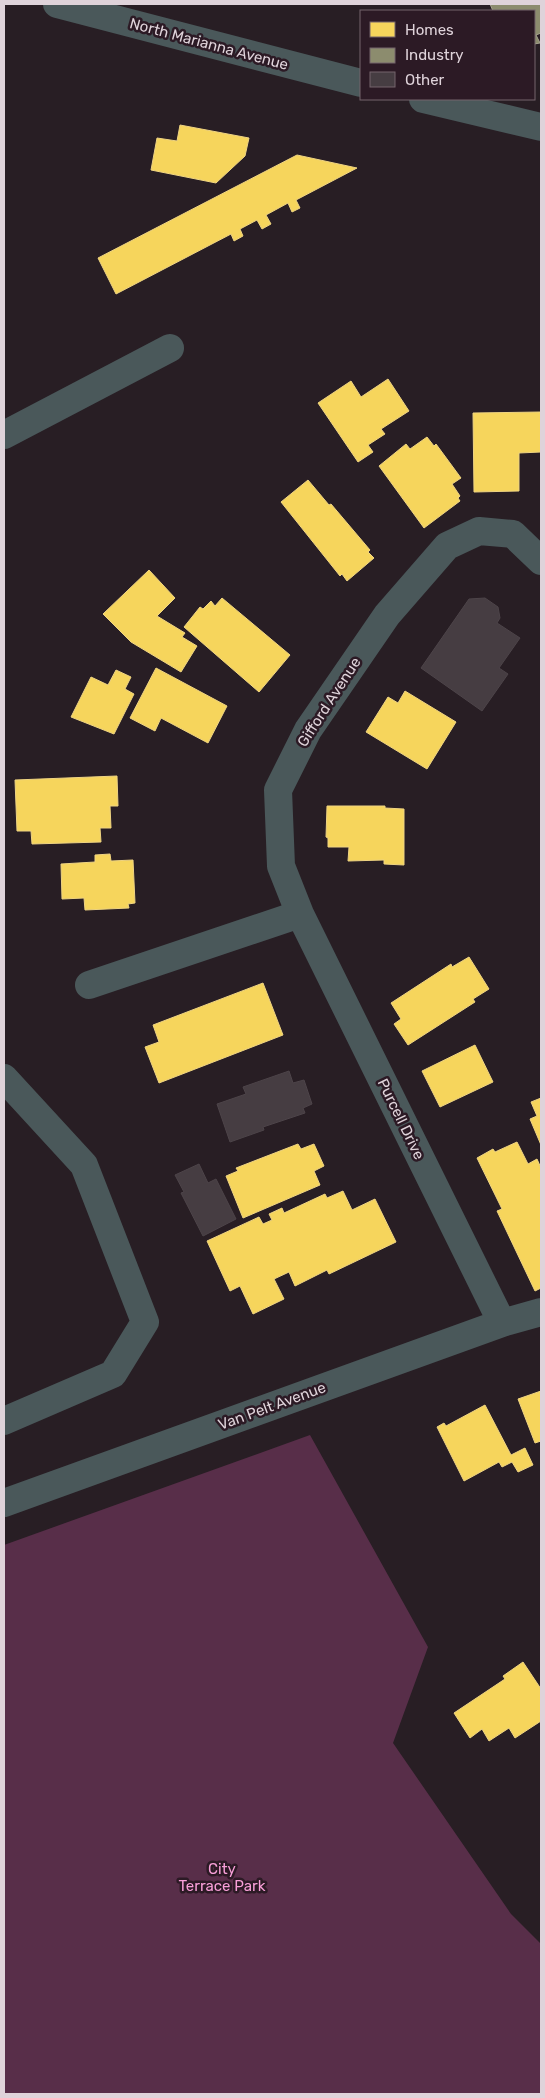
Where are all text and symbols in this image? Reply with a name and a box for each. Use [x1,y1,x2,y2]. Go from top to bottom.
legend [360,10,535,100]
street label: North Marianna Avenue [128,14,290,74]
text: Homes [405,21,454,39]
text: Industry [405,46,464,64]
text: Other [405,71,445,89]
street label: Gifford Avenue [293,654,365,750]
street label: Purcell Drive [374,1076,428,1162]
street label: Van Pelt Avenue [216,1378,328,1434]
park label: City Terrace Park [179,1860,266,1895]

